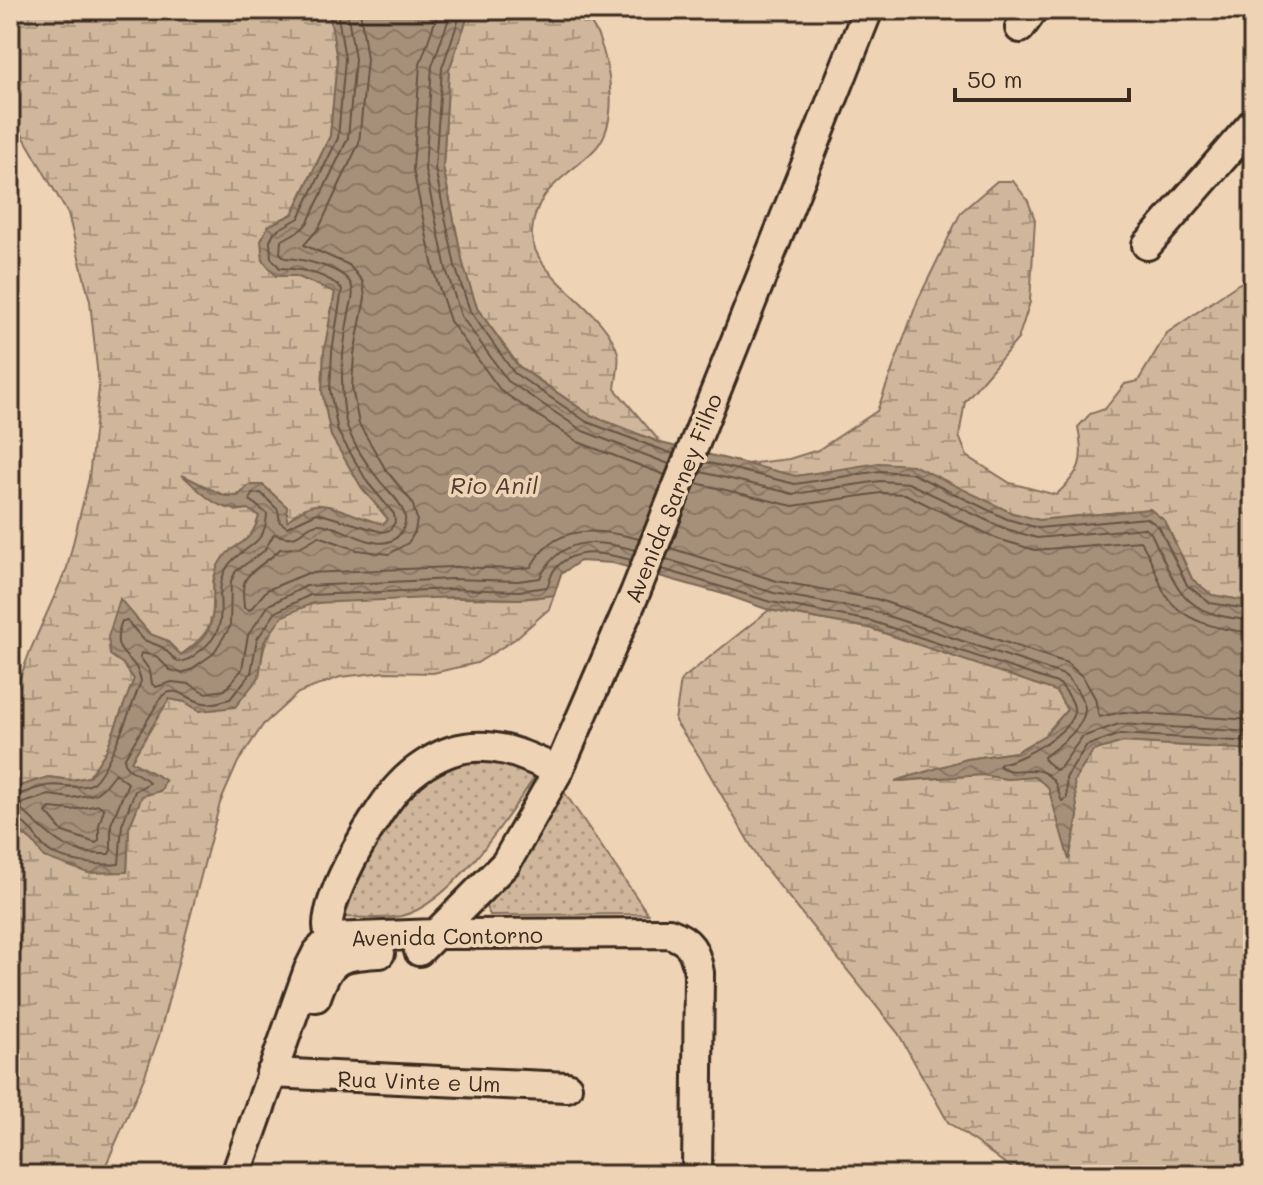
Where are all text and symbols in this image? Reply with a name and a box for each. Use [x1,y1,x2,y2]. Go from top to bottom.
scale bar [955,52,1129,102]
text: 50 m [967,63,1023,94]
street label: Avenida Sarney Filho [618,389,728,607]
water label: Rio Anil [450,469,538,500]
street label: Avenida Contorno [351,920,543,952]
street label: Rua Vinte e Um [337,1064,501,1098]

